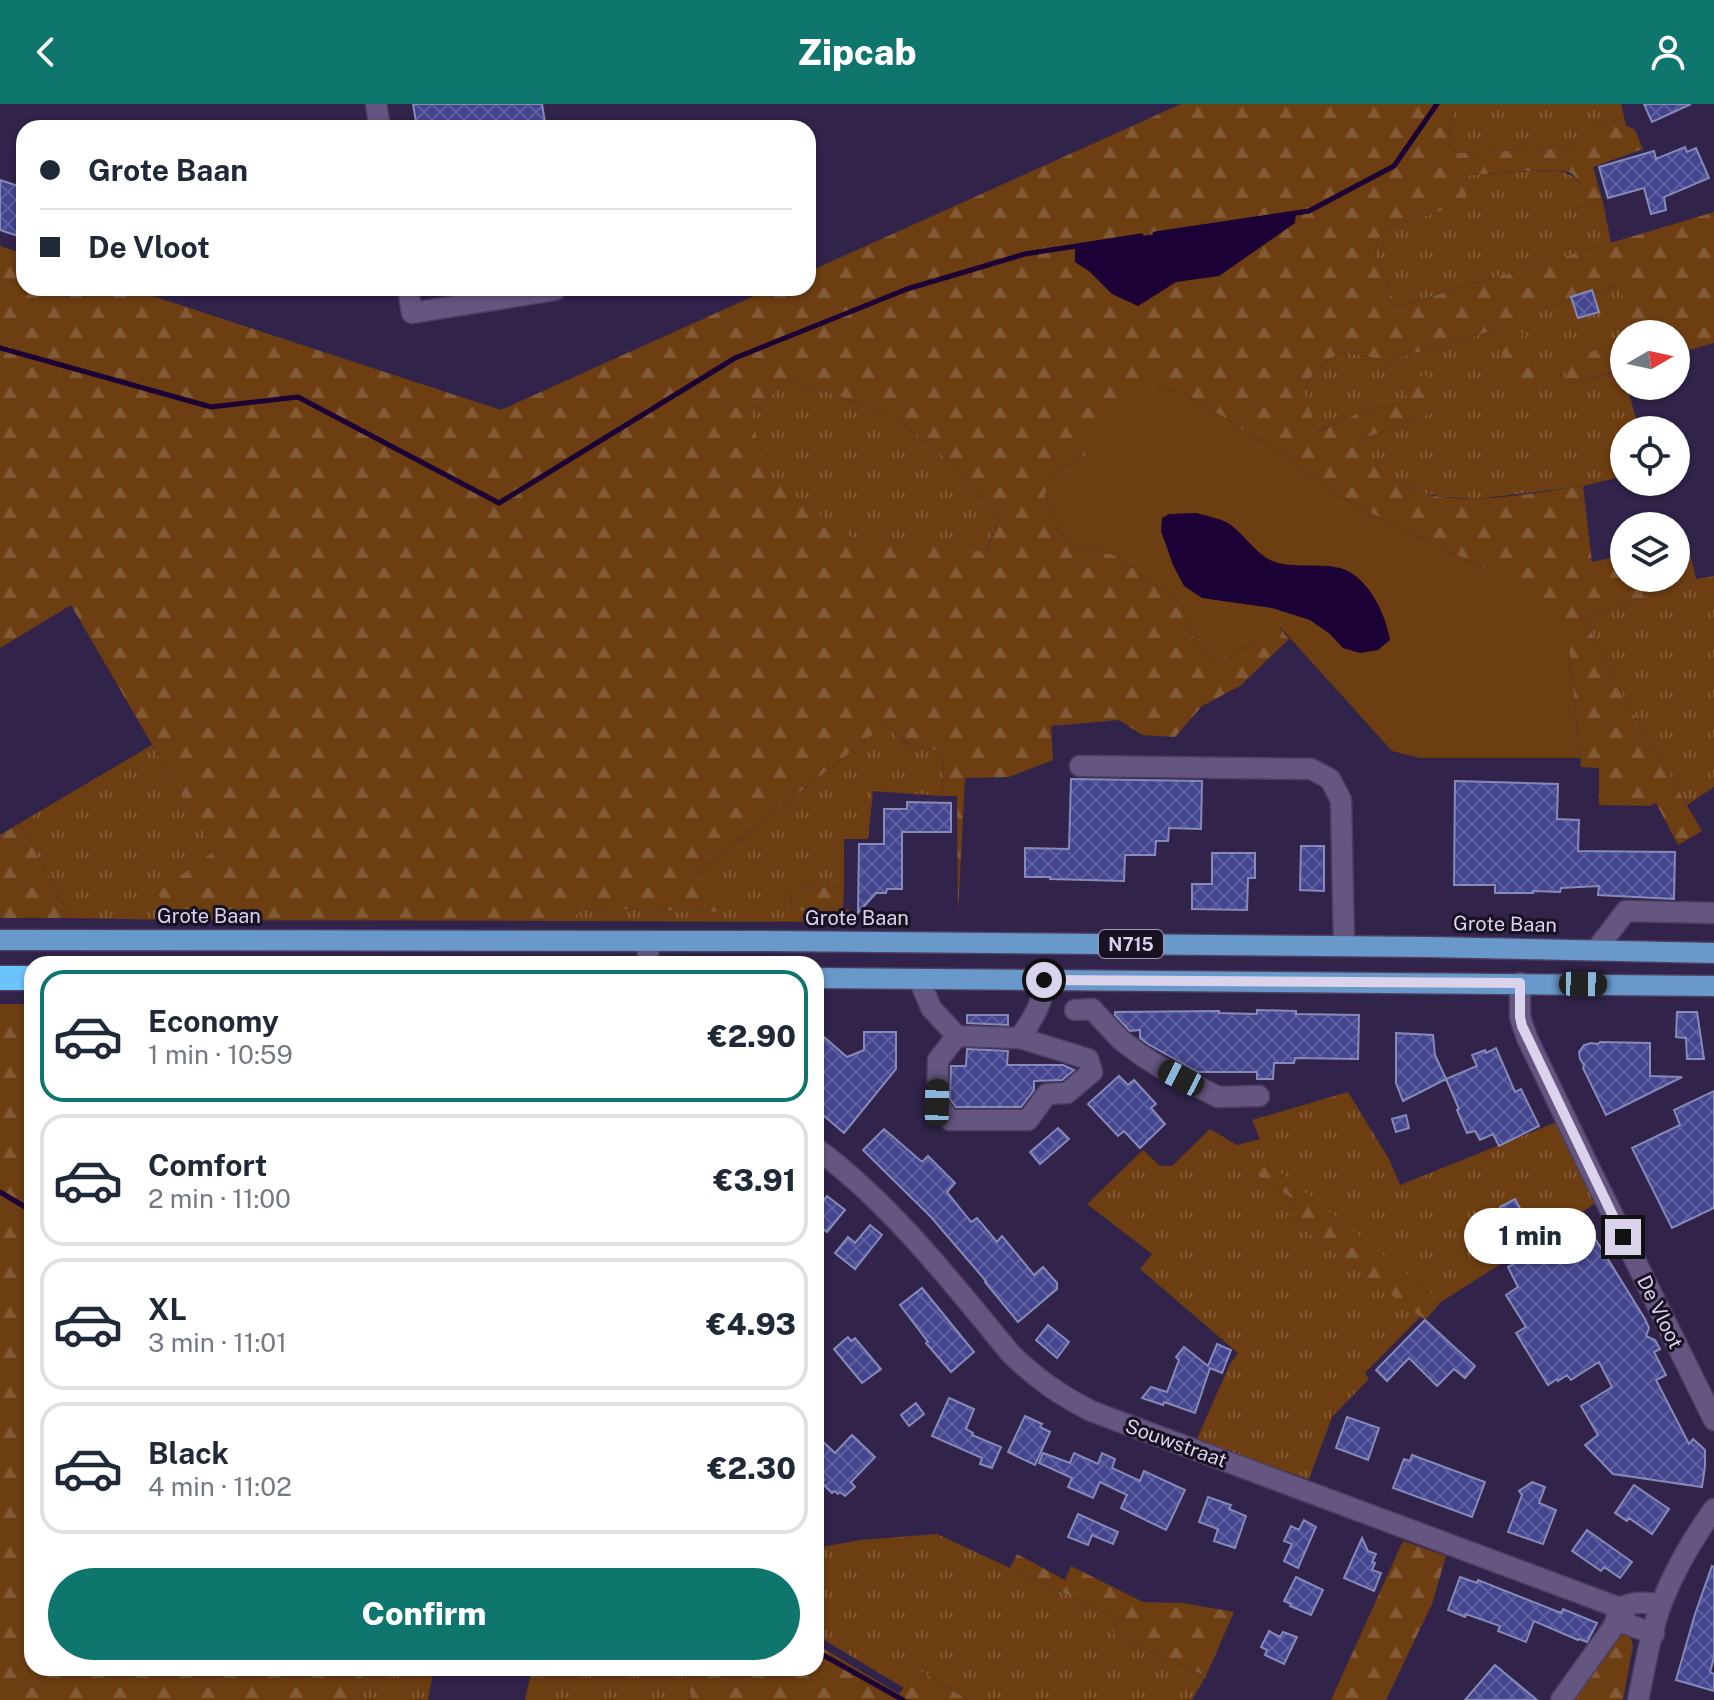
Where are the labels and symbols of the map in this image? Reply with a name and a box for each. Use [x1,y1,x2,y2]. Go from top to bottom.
north arrow [1610,320,1690,400]
street label: Grote Baan [157,904,261,928]
street label: Grote Baan [805,906,909,930]
street label: Grote Baan [1453,911,1557,937]
road number: N715 [1099,930,1163,958]
route start [1026,962,1062,998]
car [1559,972,1607,996]
car [1154,1056,1208,1100]
car [925,1079,949,1127]
callout: 1 min [1463,1209,1595,1265]
route end [1605,1219,1641,1255]
street label: De Vloot [1632,1271,1688,1353]
street label: Souwstraat [1122,1414,1230,1472]

